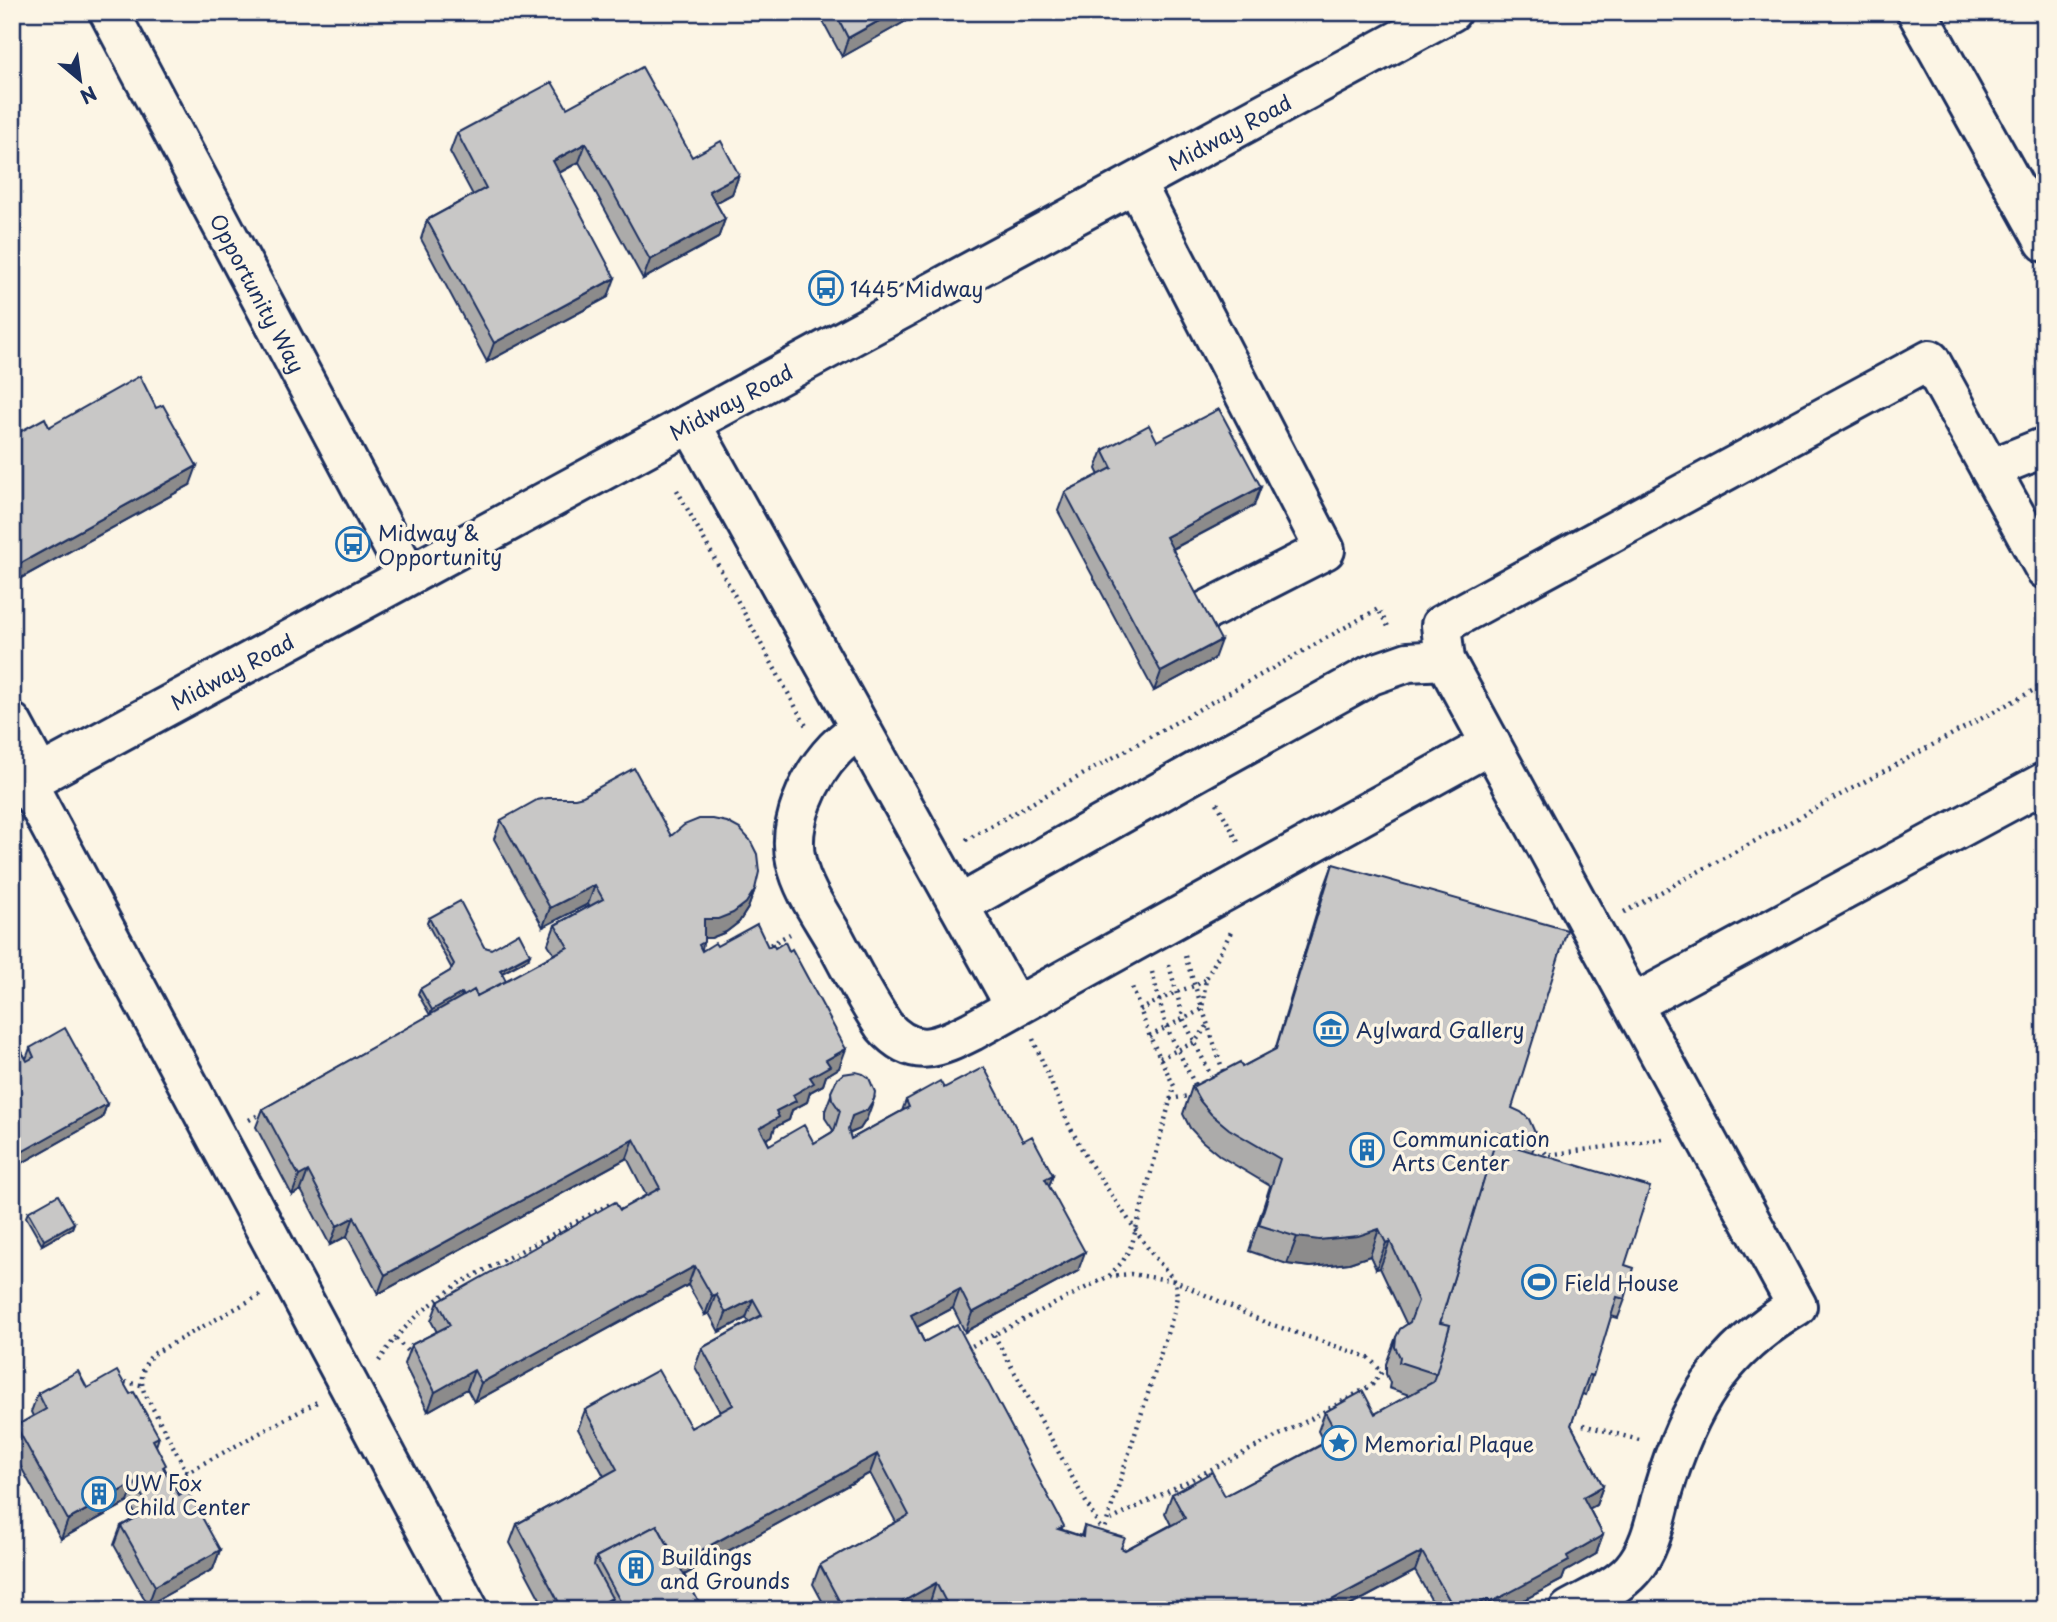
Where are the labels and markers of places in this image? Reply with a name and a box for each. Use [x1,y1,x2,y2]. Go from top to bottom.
bus stop icon: 1445 Midway [807,269,845,307]
place label: 1445 Midway [850,272,983,304]
place label: Midway & Opportunity [378,516,502,572]
bus stop icon: Midway & Opportunity [334,525,372,563]
museum icon: Aylward Gallery [1312,1010,1350,1048]
place label: Aylward Gallery [1356,1013,1525,1045]
place label: Communication Arts Center [1392,1122,1550,1178]
building icon: Communication Arts Center [1348,1131,1386,1169]
sports icon: Field House [1520,1263,1558,1301]
place label: Field House [1564,1266,1679,1298]
place icon: Memorial Plaque [1320,1424,1358,1462]
place label: Memorial Plaque [1364,1427,1534,1459]
place label: UW Fox Child Center [124,1466,250,1522]
building icon: UW Fox Child Center [80,1475,118,1513]
place label: Buildings and Grounds [660,1540,790,1596]
building icon: Buildings and Grounds [617,1549,655,1587]

